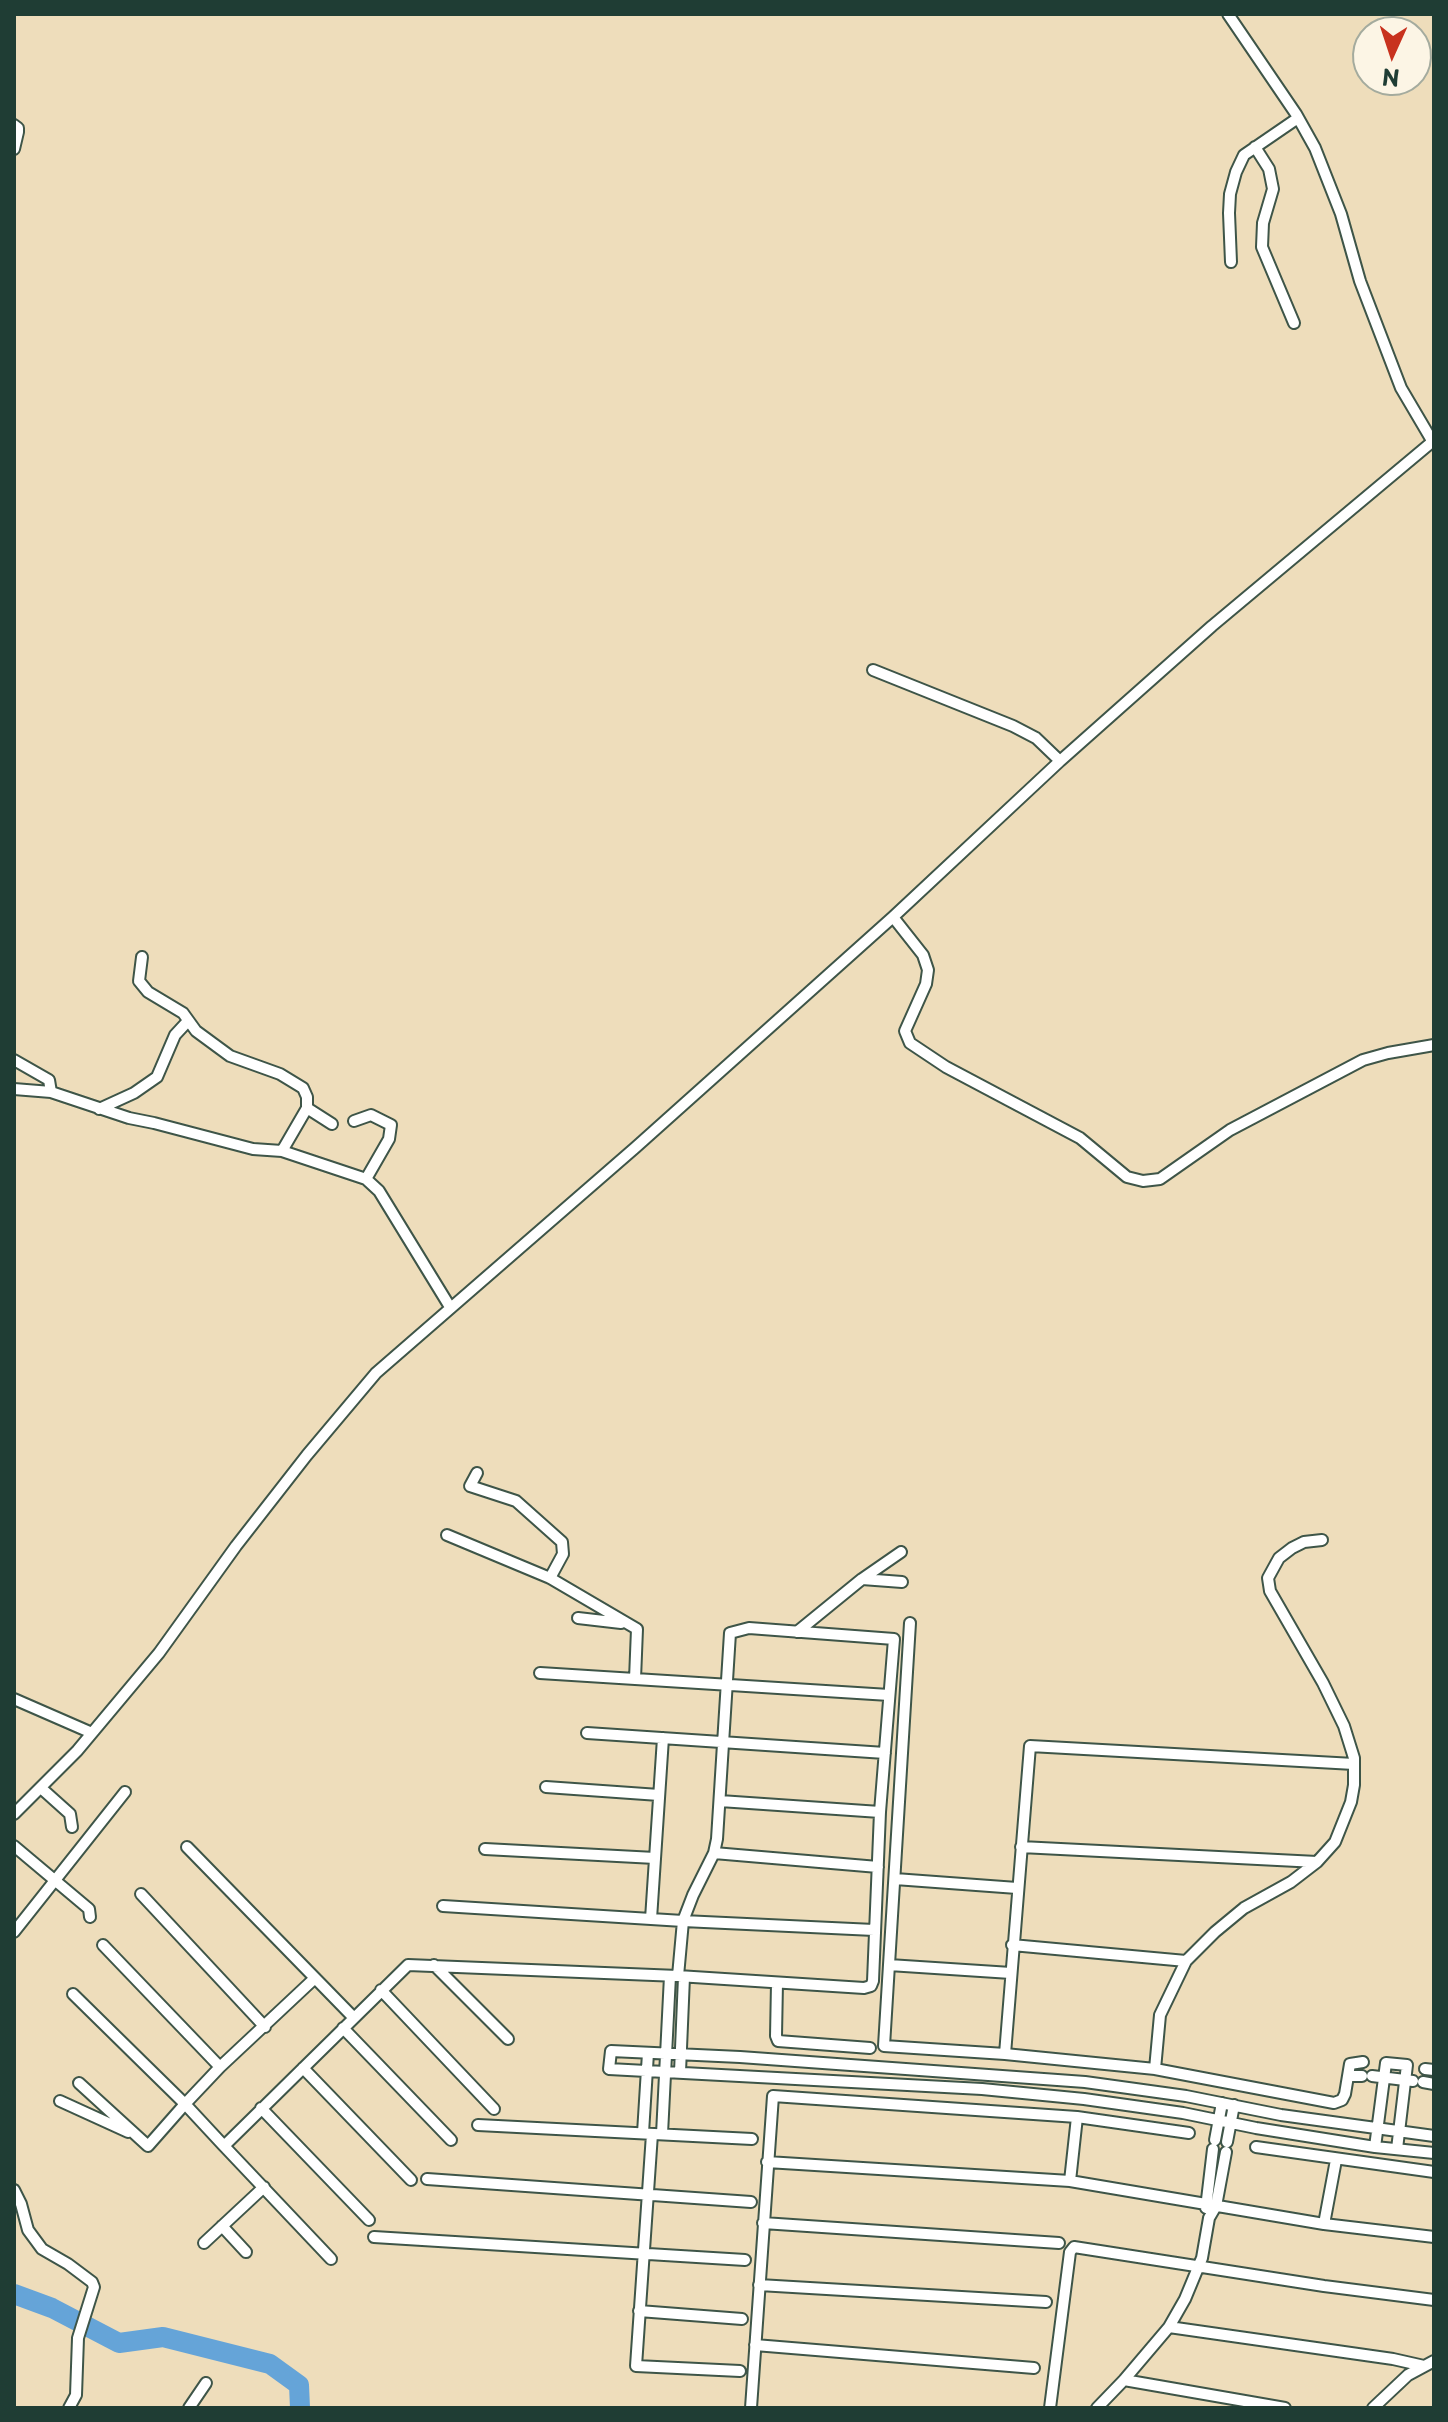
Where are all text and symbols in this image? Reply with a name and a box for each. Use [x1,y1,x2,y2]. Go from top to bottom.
north arrow [1352,16,1432,96]
text: N [1381,62,1400,95]

